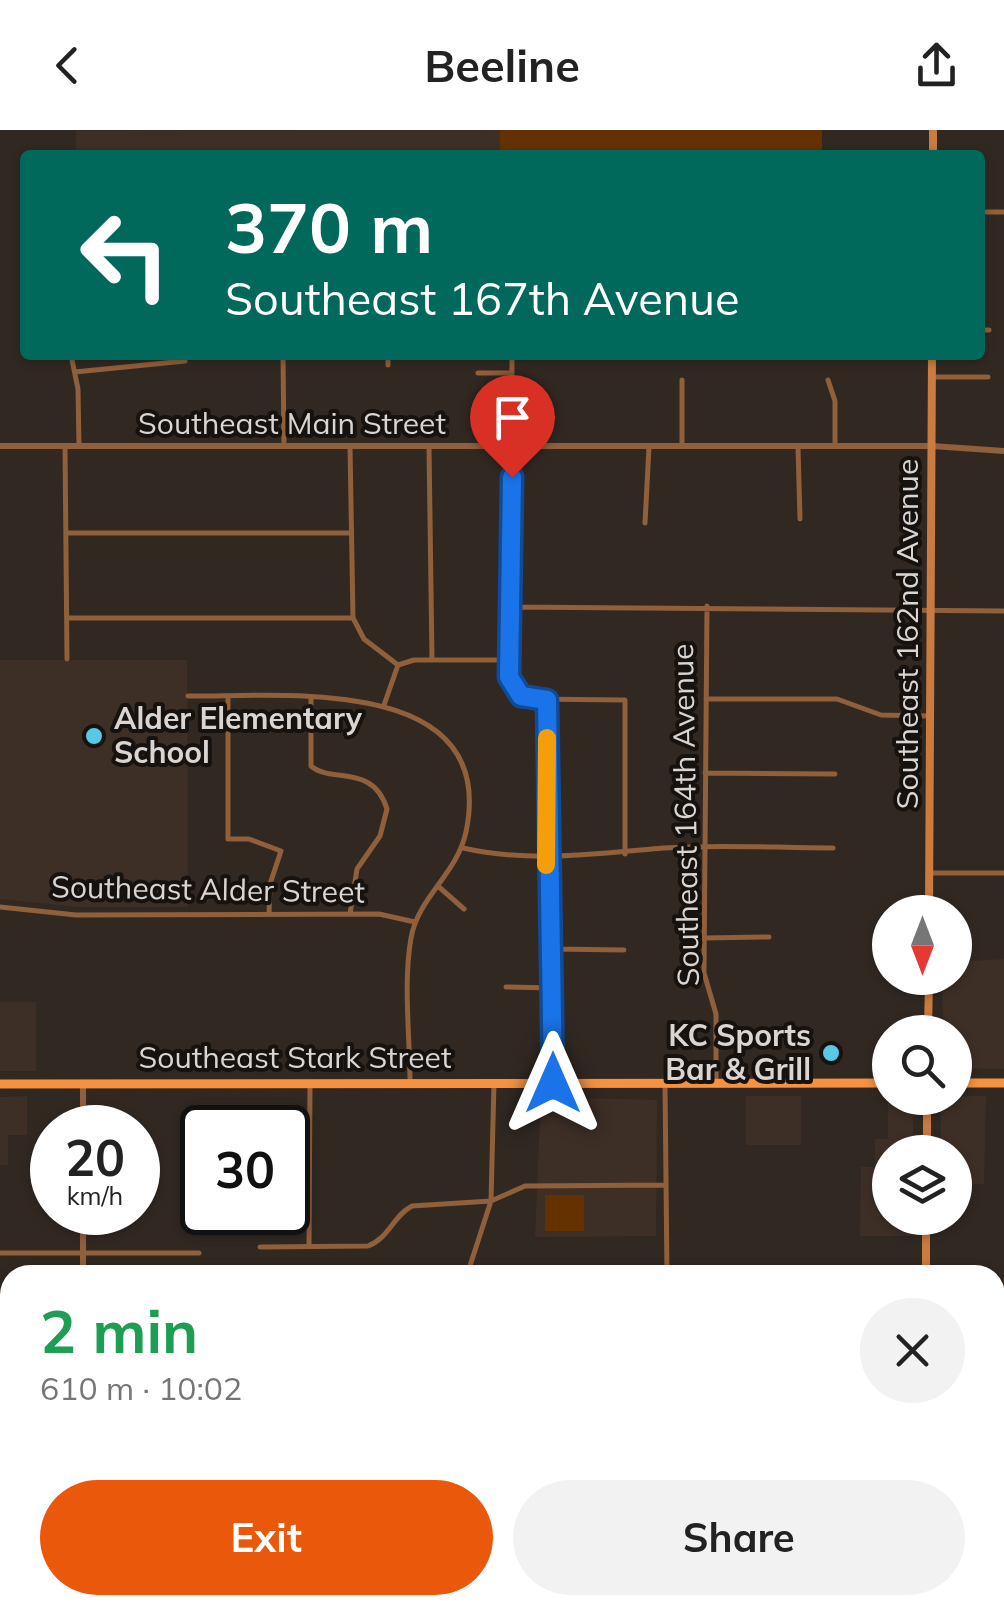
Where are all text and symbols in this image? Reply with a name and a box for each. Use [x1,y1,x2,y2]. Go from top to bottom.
text: Beeline [424,37,580,93]
icon: back [40,38,95,93]
icon: share [909,38,964,93]
text: 370 m [225,183,433,271]
icon: left [60,190,190,320]
text: Southeast 167th Avenue [225,270,740,326]
pin [470,375,555,478]
icon: arrive [485,390,540,445]
street label: Southeast Main Street [138,404,446,442]
street label: Southeast 162nd Avenue [888,459,926,809]
street label: Southeast 164th Avenue [663,643,707,987]
place label: Alder Elementary School [114,699,363,771]
marker: Alder Elementary School [83,725,105,747]
street label: Southeast Alder Street [51,867,365,911]
north arrow [872,895,972,995]
map controls [872,895,972,1235]
button: search [872,1015,972,1115]
place label: KC Sports Bar & Grill [665,1016,811,1088]
position arrow [501,1031,605,1135]
street label: Southeast Stark Street [139,1038,451,1076]
marker: KC Sports Bar & Grill [820,1042,842,1064]
speed limit sign: 30 [180,1105,310,1235]
text: 20 [65,1126,125,1189]
button: layers [872,1135,972,1235]
text: km/h [67,1180,123,1211]
text: 2 min [40,1293,198,1368]
button: close [860,1298,965,1403]
text: 610 m · 10:02 [40,1368,242,1408]
button: Exit [40,1480,493,1595]
button: Share [513,1480,965,1595]

